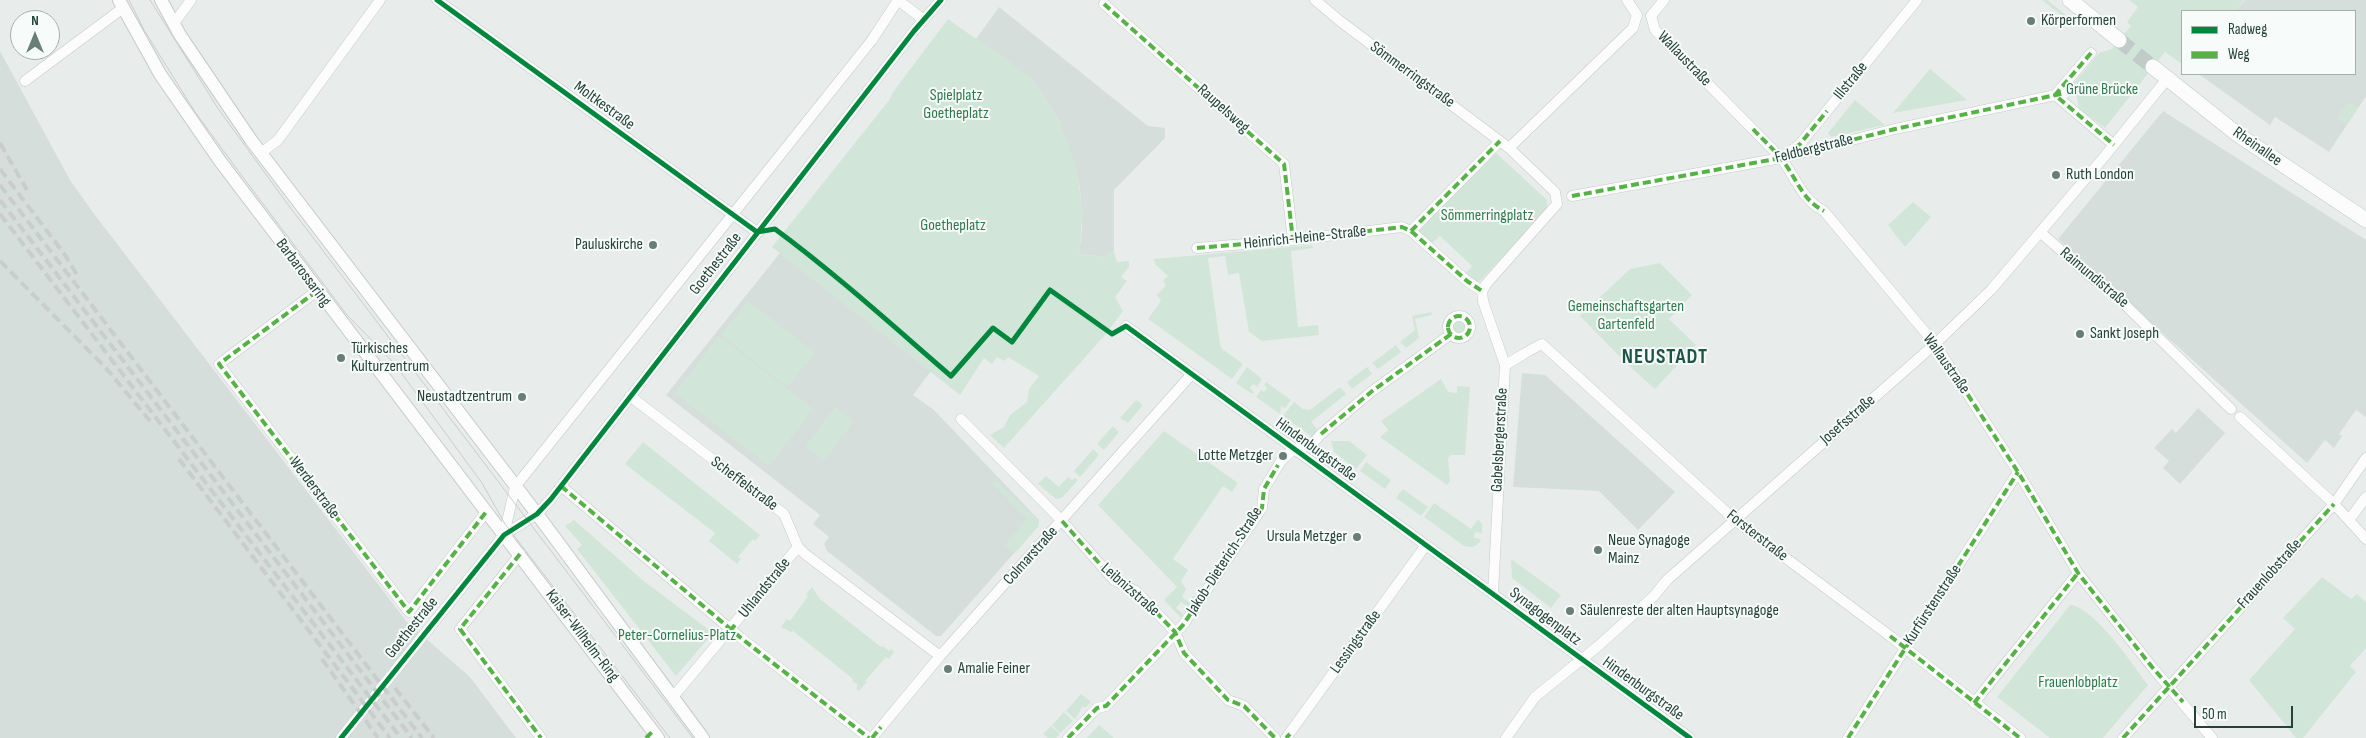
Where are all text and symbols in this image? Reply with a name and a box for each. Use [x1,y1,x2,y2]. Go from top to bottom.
north arrow [10,10,60,60]
legend [2181,10,2356,75]
place label: Körperformen [2041,11,2116,31]
text: N [31,12,39,29]
marker: Körperformen [2025,15,2037,27]
text: Radweg [2228,20,2267,39]
street label: Wallaustraße [1653,27,1715,91]
street label: Sömmerringstraße [1366,38,1458,112]
text: Weg [2228,45,2250,64]
street label: Illstraße [1830,58,1872,104]
street label: Moltkestraße [570,77,638,135]
park label: Grüne Brücke [2066,80,2138,100]
street label: Raupelsweg [1193,81,1253,137]
park label: Spielplatz Goetheplatz [923,86,989,124]
street label: Rheinallee [2229,123,2285,171]
street label: Feldbergstraße [1773,130,1855,168]
place label: Ruth London [2066,165,2134,185]
marker: Ruth London [2050,169,2062,181]
park label: Sömmerringplatz [1441,206,1533,226]
park label: Goetheplatz [920,216,986,236]
street label: Heinrich-Heine-Straße [1243,222,1367,254]
street label: Goethestraße [686,229,746,299]
street label: Barbarossaring [271,235,335,311]
place label: Pauluskirche [575,235,643,255]
marker: Pauluskirche [647,239,659,251]
street label: Raimundistraße [2056,244,2132,312]
park label: Gemeinschaftsgarten Gartenfeld [1568,297,1684,335]
place label: Sankt Joseph [2090,324,2159,344]
marker: Sankt Joseph [2074,328,2086,340]
street label: Wallaustraße [1918,330,1974,398]
place label: Türkisches Kulturzentrum [351,339,429,377]
district label: NEUSTADT [1621,345,1709,371]
marker: Türkisches Kulturzentrum [335,352,347,364]
place label: Neustadtzentrum [417,387,512,407]
street label: Gabelsbergerstraße [1488,387,1512,493]
marker: Neustadtzentrum [516,391,528,403]
street label: Josefsstraße [1817,391,1879,449]
street label: Hindenburgstraße [1272,414,1360,486]
place label: Lotte Metzger [1198,446,1273,466]
marker: Lotte Metzger [1277,450,1289,462]
street label: Werderstraße [284,453,344,523]
street label: Scheffelstraße [707,453,781,515]
street label: Jakob-Dieterich-Straße [1183,503,1267,619]
street label: Forsterstraße [1723,506,1791,566]
street label: Colmarstraße [1000,523,1062,589]
place label: Ursula Metzger [1267,527,1347,547]
marker: Ursula Metzger [1351,531,1363,543]
place label: Neue Synagoge Mainz [1608,531,1690,569]
street label: Frauenlobstraße [2234,535,2306,613]
marker: Neue Synagoge Mainz [1592,544,1604,556]
street label: Uhlandstraße [735,554,795,622]
street label: Leibnizstraße [1097,559,1163,621]
street label: Kurfürstenstraße [1900,561,1966,649]
street label: Synagogenplatz [1505,584,1585,650]
street label: Kaiser-Wilhelm-Ring [541,586,623,686]
street label: Goethestraße [381,593,443,663]
place label: Säulenreste der alten Hauptsynagoge [1580,601,1779,621]
marker: Säulenreste der alten Hauptsynagoge [1564,605,1576,617]
street label: Lessingstraße [1326,606,1386,678]
park label: Peter-Cornelius-Platz [618,626,736,646]
street label: Hindenburgstraße [1599,653,1687,725]
place label: Amalie Feiner [958,659,1030,679]
marker: Amalie Feiner [942,663,954,675]
park label: Frauenlobplatz [2038,673,2118,693]
scale bar [2196,696,2295,728]
text: 50 m [2202,705,2227,724]

